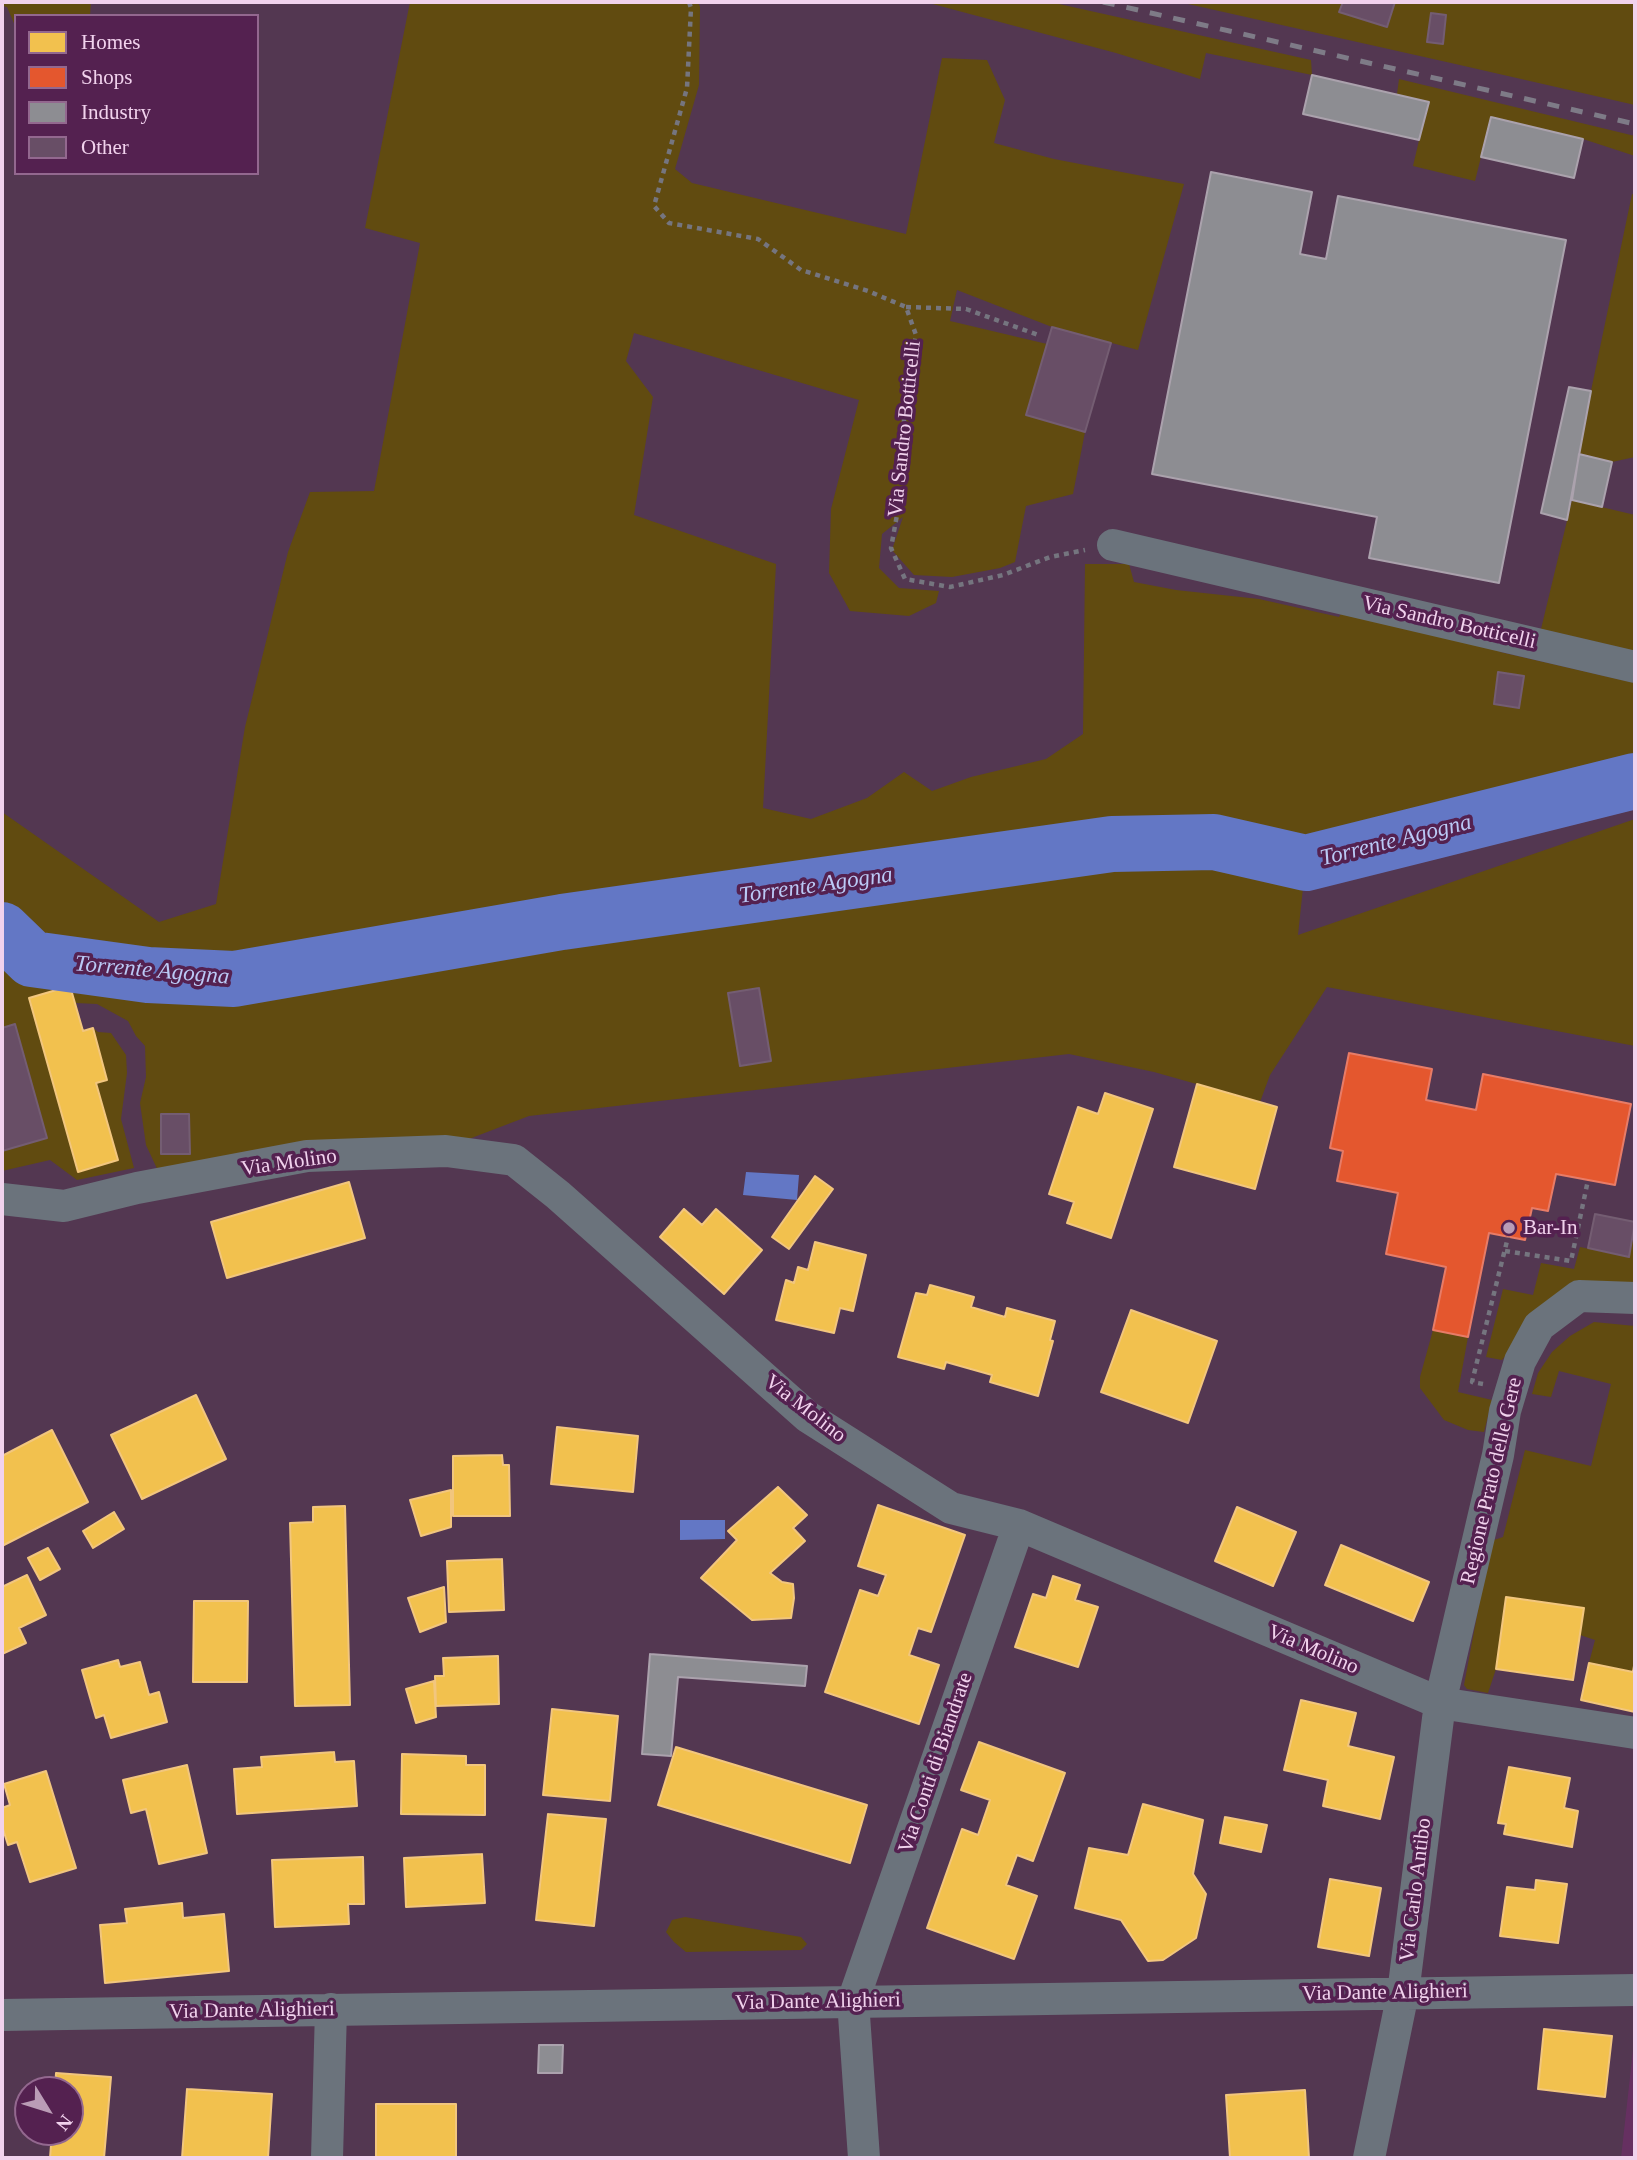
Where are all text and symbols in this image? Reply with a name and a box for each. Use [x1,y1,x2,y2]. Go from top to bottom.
legend [14,14,259,175]
text: Homes [81,30,141,54]
text: Shops [81,65,132,89]
text: Industry [81,100,151,124]
text: Other [81,135,129,159]
street label: Via Sandro Botticelli [883,340,927,518]
street label: Via Sandro Botticelli [1360,591,1538,655]
water label: Torrente Agogna [1318,809,1474,873]
water label: Torrente Agogna [737,862,895,910]
water label: Torrente Agogna [74,951,230,991]
street label: Via Molino [240,1144,338,1182]
place label: Bar-In [1523,1215,1577,1241]
marker: Bar-In [1501,1220,1517,1236]
street label: Via Molino [759,1369,851,1449]
street label: Regione Prato delle Gere [1456,1375,1528,1587]
street label: Via Molino [1264,1620,1362,1680]
street label: Via Conti di Biandrate [893,1669,979,1857]
street label: Via Carlo Antibo [1395,1817,1437,1963]
street label: Via Dante Alighieri [1302,1979,1468,2007]
street label: Via Dante Alighieri [735,1988,901,2016]
street label: Via Dante Alighieri [169,1997,335,2025]
north arrow [14,2076,84,2146]
text: N [52,2111,77,2135]

